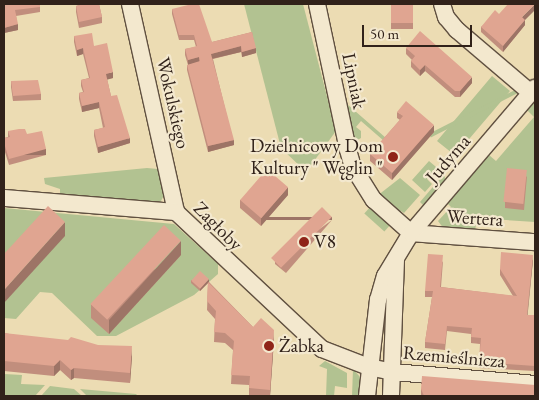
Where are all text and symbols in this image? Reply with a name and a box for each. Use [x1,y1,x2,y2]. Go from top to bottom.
scale bar [364,15,474,47]
text: 50 m [370,24,399,43]
street label: Lipniak [337,51,371,111]
street label: Wokulskiego [151,55,195,151]
street label: Judyma [421,130,475,188]
place label: Dzielnicowy Dom Kultury " Węglin " [250,135,383,179]
marker: Dzielnicowy Dom Kultury " Węglin " [387,151,399,163]
street label: Zagłoby [189,197,247,255]
street label: Wertera [446,205,504,231]
place label: V8 [314,231,336,253]
marker: V8 [298,236,310,248]
place label: Żabka [279,335,324,357]
marker: Żabka [263,340,275,352]
street label: Rzemieślnicza [402,341,506,373]

